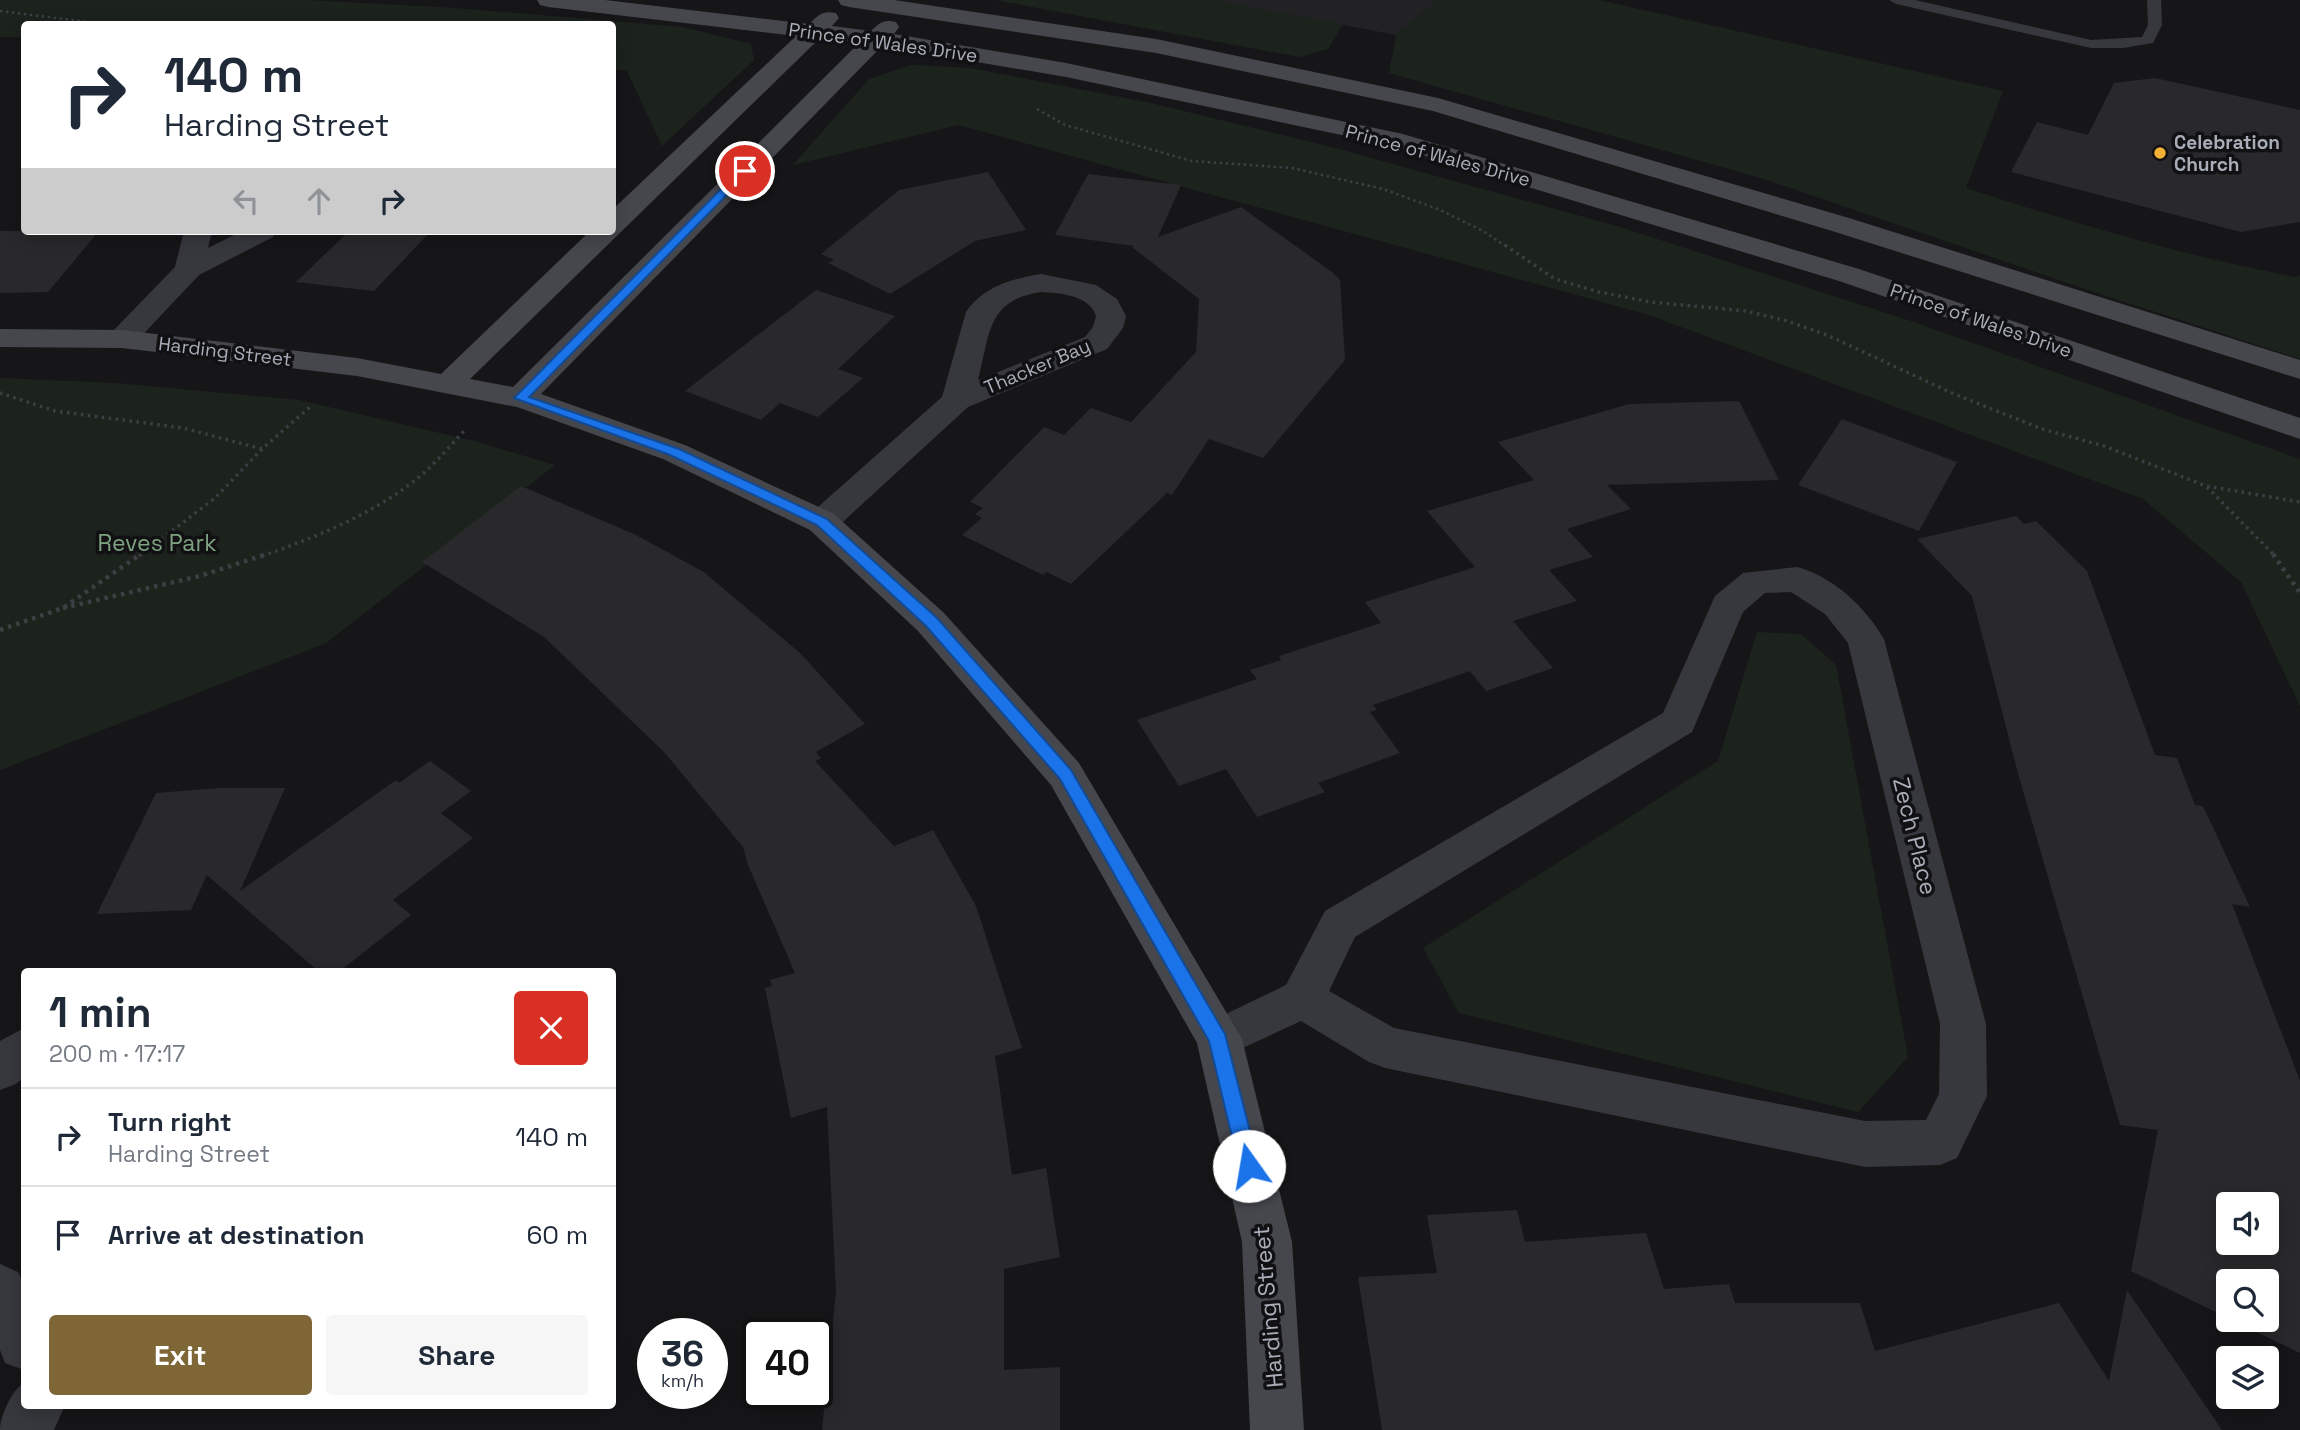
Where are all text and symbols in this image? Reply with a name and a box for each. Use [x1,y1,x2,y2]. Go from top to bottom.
street label: Prince of Wales Drive [787,17,979,68]
text: 140 m [164,44,303,106]
icon: right [49,49,140,140]
text: Harding Street [164,105,390,145]
street label: Prince of Wales Drive [1343,119,1533,192]
place label: Celebration Church [2174,130,2280,177]
pin [715,141,775,201]
marker: Celebration Church [2152,145,2168,161]
icon: arrive [726,152,764,190]
icon: left [227,182,265,220]
icon: ahead [300,182,338,220]
icon: right [373,182,411,220]
street label: Prince of Wales Drive [1887,278,2075,363]
street label: Harding Street [157,331,293,372]
street label: Thacker Bay [980,333,1094,400]
park label: Reves Park [97,528,217,558]
street label: Zech Place [1886,774,1944,898]
text: 1 min [49,986,152,1039]
button: close [514,991,588,1065]
text: 200 m · 17:17 [49,1039,185,1069]
text: Turn right [108,1105,232,1139]
icon: right [49,1118,87,1156]
text: 140 m [515,1120,588,1154]
position arrow [1212,1129,1286,1203]
text: Harding Street [108,1139,270,1169]
map controls [2216,1192,2279,1409]
button: sound [2216,1192,2279,1255]
icon: arrive [49,1216,87,1254]
text: Arrive at destination [108,1218,365,1252]
text: 60 m [526,1218,588,1252]
street label: Harding Street [1246,1225,1290,1389]
button: search [2216,1269,2279,1332]
button: Exit [49,1315,312,1395]
button: Share [326,1315,588,1395]
speed limit sign: 40 [742,1318,833,1409]
text: 36 [661,1332,704,1376]
button: layers [2216,1346,2279,1409]
text: km/h [661,1369,704,1392]

